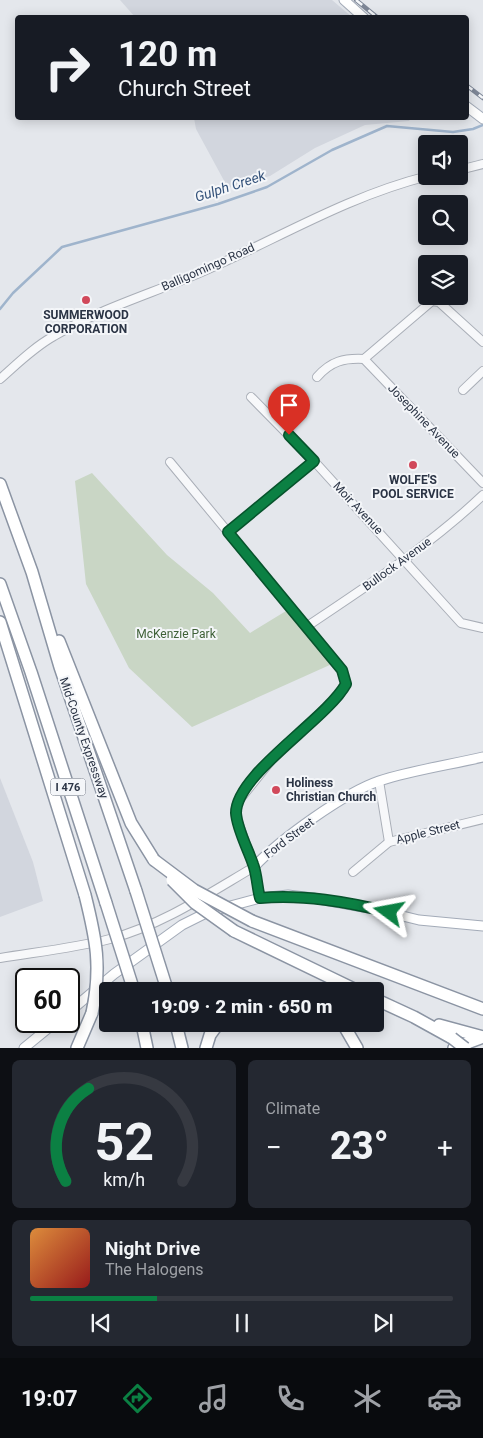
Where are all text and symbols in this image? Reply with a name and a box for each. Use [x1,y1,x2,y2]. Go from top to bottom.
text: 120 m [118,34,217,75]
icon: right [35,35,100,100]
text: Church Street [118,76,251,101]
map controls [418,135,468,305]
button: sound [418,135,468,185]
water label: Gulph Creek [193,167,268,205]
button: search [418,195,468,245]
street label: Balligomingo Road [159,240,257,294]
button: layers [418,255,468,305]
marker: SUMMERWOOD CORPORATION [80,294,92,306]
place label: SUMMERWOOD CORPORATION [43,308,129,336]
street label: Josephine Avenue [385,381,463,461]
pin [268,384,310,435]
icon: arrive [275,391,303,419]
marker: WOLFE'S POOL SERVICE [407,459,419,471]
place label: WOLFE'S POOL SERVICE [372,473,454,501]
street label: Moir Avenue [330,479,386,537]
street label: Bullock Avenue [360,534,434,594]
park label: McKenzie Park [136,627,217,641]
street label: Mid-County Expressway [57,676,111,801]
place label: Holiness Christian Church [286,776,377,804]
road number: I 476 [50,779,86,796]
marker: Holiness Christian Church [270,784,282,796]
street label: Ford Street [261,815,317,861]
street label: Apple Street [395,817,461,847]
position arrow [362,885,414,937]
speed limit sign: 60 [15,968,80,1033]
text: 19:09 · 2 min · 650 m [150,995,333,1018]
text: Climate [266,1099,320,1118]
text: 52 [94,1112,154,1173]
text: 23° [330,1124,389,1168]
text: − [266,1131,282,1164]
text: + [437,1131,453,1164]
text: km/h [103,1169,145,1190]
text: Night Drive [105,1237,200,1260]
text: The Halogens [105,1260,204,1279]
icon: previous [87,1309,115,1337]
icon: pause [228,1309,256,1337]
icon: next [369,1309,397,1337]
icon: directions [120,1381,155,1416]
icon: music [196,1381,231,1416]
icon: phone [273,1381,308,1416]
icon: climate [350,1381,385,1416]
icon: car [427,1381,462,1416]
text: 19:07 [21,1386,78,1411]

